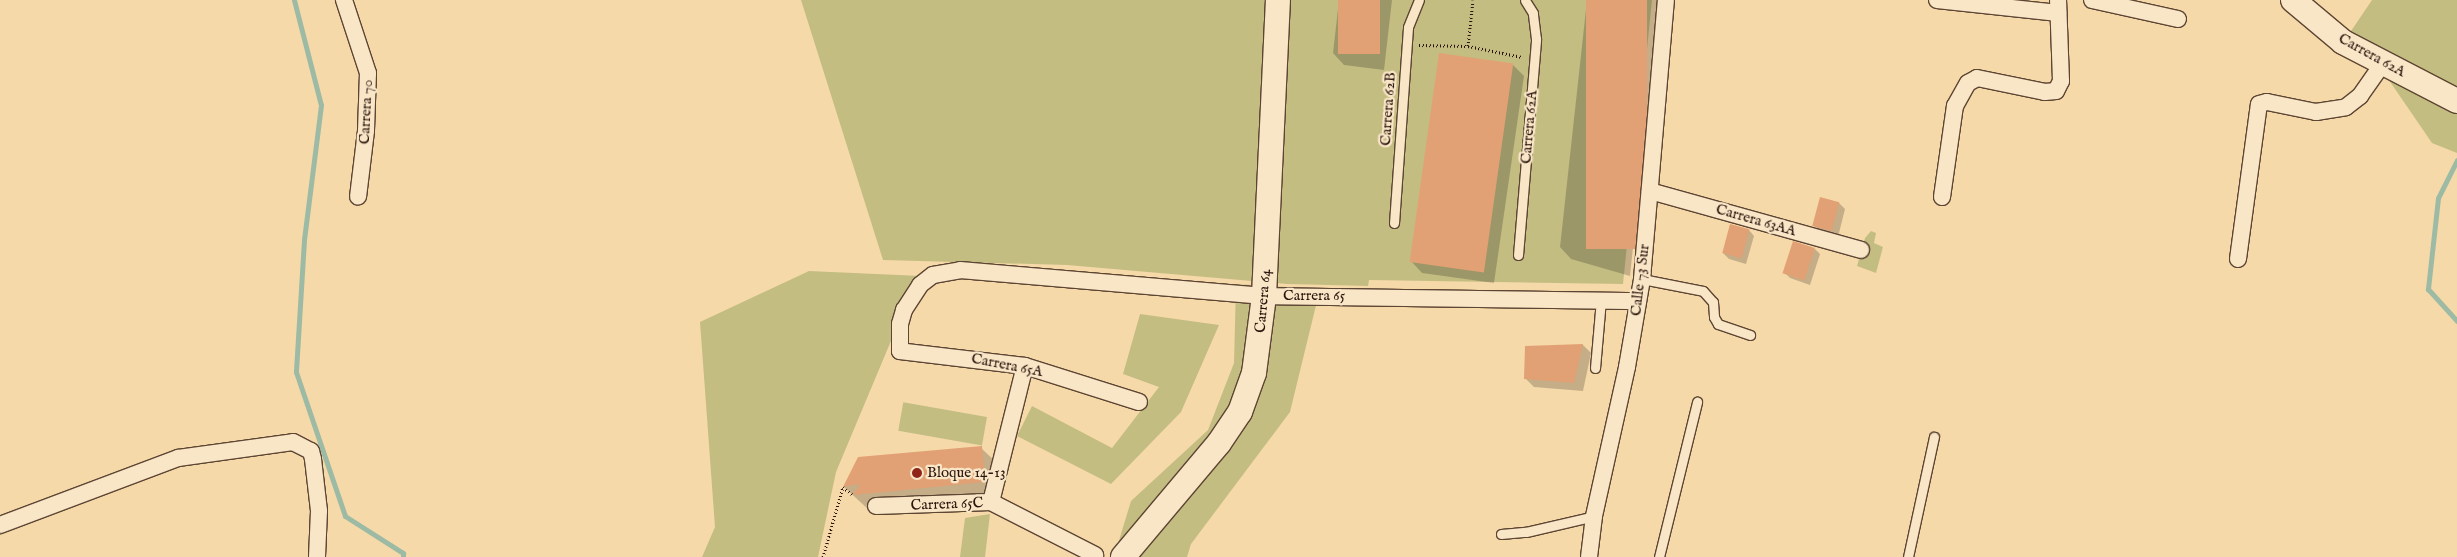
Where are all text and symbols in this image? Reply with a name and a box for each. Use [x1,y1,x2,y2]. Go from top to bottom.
street label: Carrera 62A [2335,29,2409,81]
street label: Carrera 62B [1376,72,1400,146]
street label: Carrera 70 [355,79,377,145]
street label: Carrera 62A [1517,89,1541,165]
street label: Carrera 63AA [1714,200,1798,240]
street label: Calle 73 Sur [1627,243,1653,317]
street label: Carrera 64 [1251,268,1275,334]
street label: Carrera 65 [1283,287,1345,305]
street label: Carrera 65A [970,349,1044,381]
place label: Bloque 14-13 [927,464,1005,482]
marker: Bloque 14-13 [911,467,923,479]
street label: Carrera 65C [910,494,984,514]

